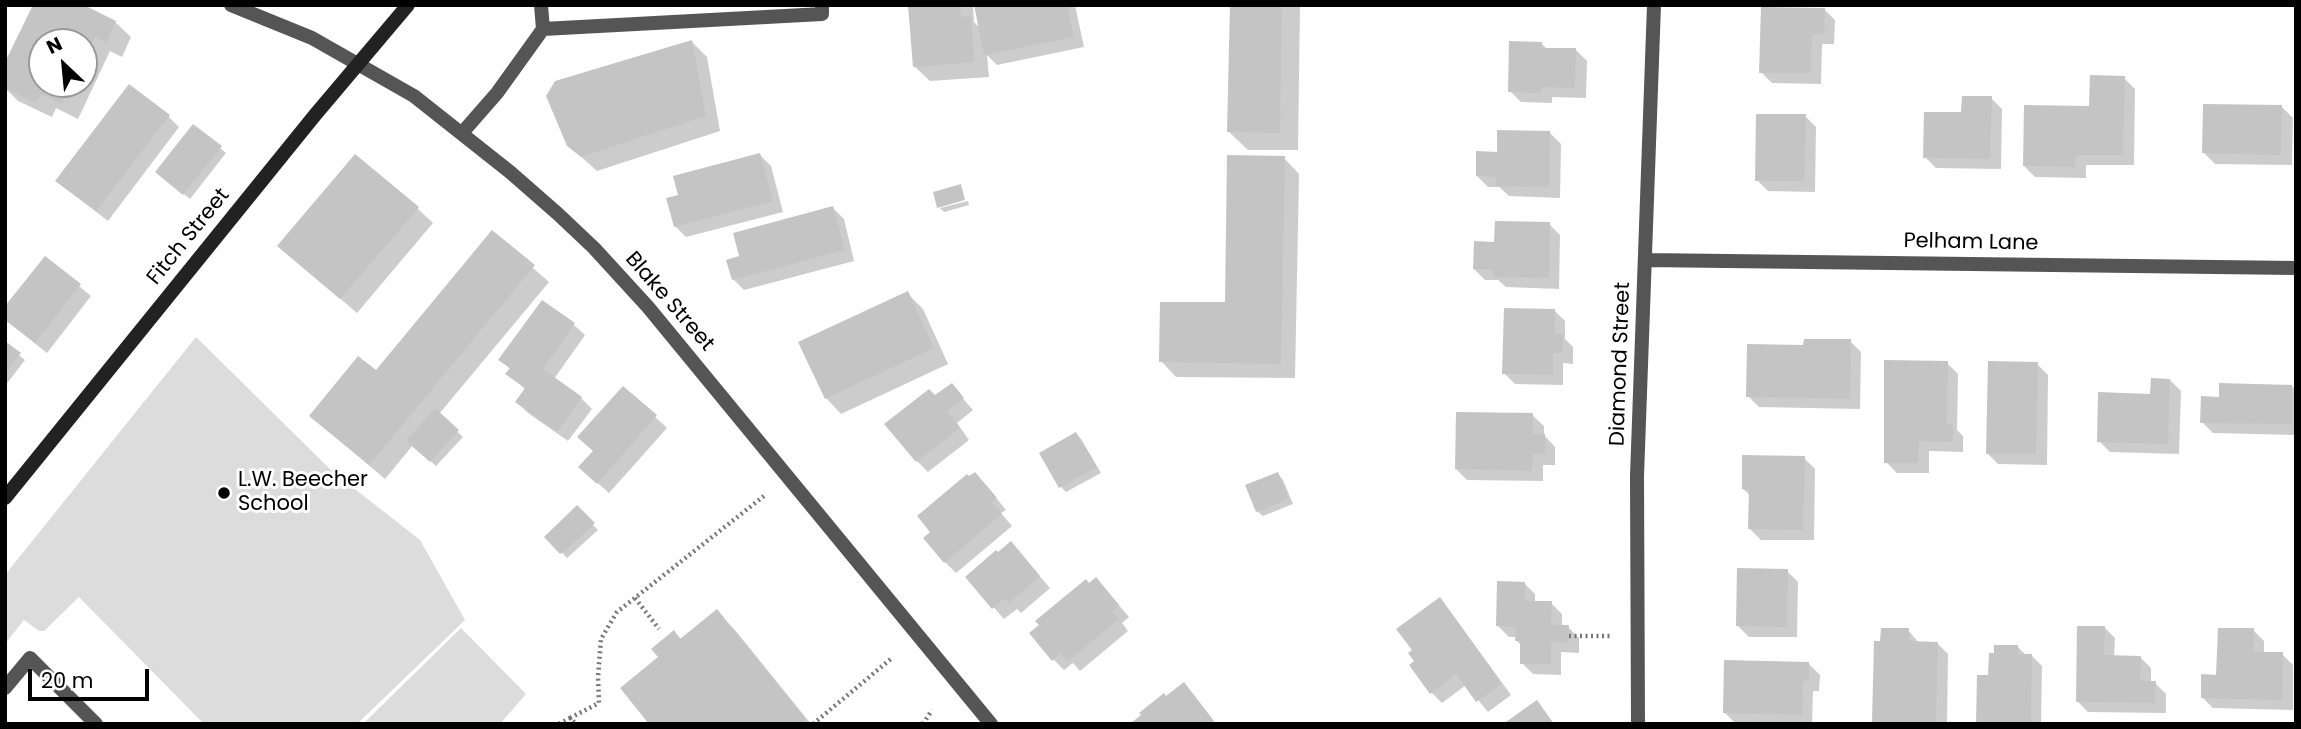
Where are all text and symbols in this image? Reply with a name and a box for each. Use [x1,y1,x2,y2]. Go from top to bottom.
north arrow [28,28,98,98]
text: N [42,30,67,61]
street label: Fitch Street [142,184,236,290]
street label: Pelham Lane [1903,229,2039,257]
street label: Blake Street [619,247,719,357]
street label: Diamond Street [1606,282,1636,446]
place label: L.W. Beecher School [238,468,368,518]
marker: L.W. Beecher School [216,485,232,501]
scale bar [32,656,152,700]
text: 20 m [41,666,94,695]

